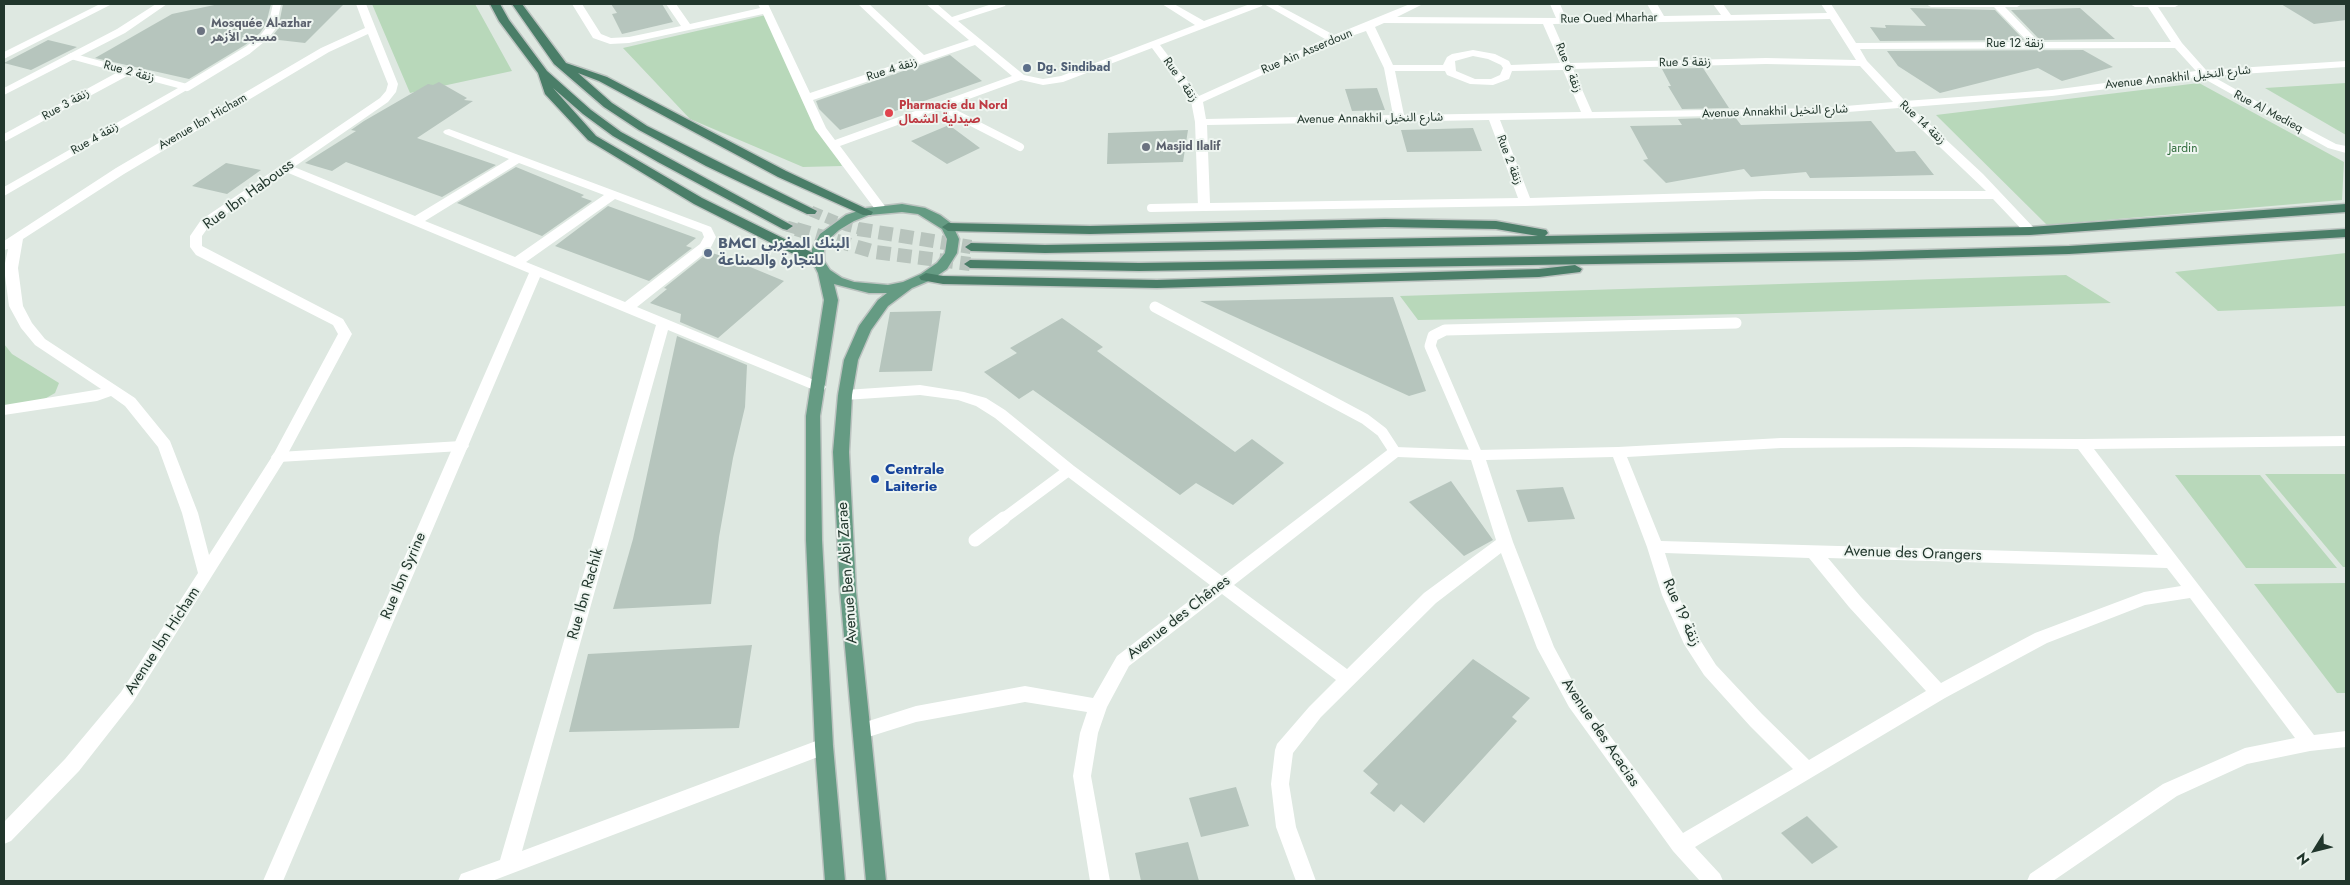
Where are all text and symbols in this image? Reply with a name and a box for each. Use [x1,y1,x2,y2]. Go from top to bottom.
street label: Rue Oued Mharhar [1560,11,1658,27]
place label: Mosquée Al-azhar مسجد الأزهر [211,17,312,45]
marker: Mosquée Al-azhar مسجد الأزهر [195,25,207,37]
street label: Rue Ain Asserdoun [1259,26,1355,78]
street label: Rue 12 زنقة [1986,37,2044,51]
street label: Rue 6 زنقة [1552,41,1584,95]
street label: Rue 4 زنقة [865,55,919,85]
street label: Rue 1 زنقة [1160,55,1200,105]
street label: Rue 5 زنقة [1659,55,1711,71]
street label: Rue 2 زنقة [102,58,156,86]
place label: Dg. Sindibad [1037,61,1110,75]
marker: Dg. Sindibad [1021,62,1033,74]
street label: Avenue Annakhil شارع النخيل [2105,63,2251,93]
street label: Rue 3 زنقة [40,86,92,124]
street label: Rue Al Medieq [2231,88,2305,136]
street label: Avenue Ibn Hicham [156,91,250,153]
street label: Rue 14 زنقة [1896,98,1948,148]
place label: Pharmacie du Nord صيدلية الشمال [899,99,1008,127]
street label: Avenue Annakhil شارع النخيل [1702,102,1848,122]
marker: Pharmacie du Nord صيدلية الشمال [883,107,895,119]
street label: Avenue Annakhil شارع النخيل [1297,111,1443,127]
street label: Rue 4 زنقة [69,120,121,158]
street label: Rue 2 زنقة [1493,133,1525,187]
place label: Masjid Ilalif [1156,140,1220,154]
marker: Masjid Ilalif [1140,141,1152,153]
park label: Jardin [2168,142,2198,156]
street label: Rue Ibn Habouss [200,156,298,234]
place label: BMCI البنك المغربي للتجارة والصناعة [718,235,850,270]
marker: BMCI البنك المغربي للتجارة والصناعة [702,247,714,259]
place label: Centrale Laiterie [885,461,944,496]
marker: Centrale Laiterie [869,473,881,485]
street label: Avenue Ben Abi Zarae [834,502,862,644]
street label: Rue Ibn Syrine [378,530,430,622]
street label: Avenue des Orangers [1844,543,1982,565]
street label: Rue Ibn Rachik [564,546,608,642]
street label: Avenue des Chênes [1124,572,1234,664]
street label: Rue 19 زنقة [1658,576,1704,650]
street label: Avenue Ibn Hicham [122,584,204,698]
street label: Avenue des Acacias [1557,675,1643,791]
north arrow [2290,825,2340,875]
text: N [2292,848,2314,869]

